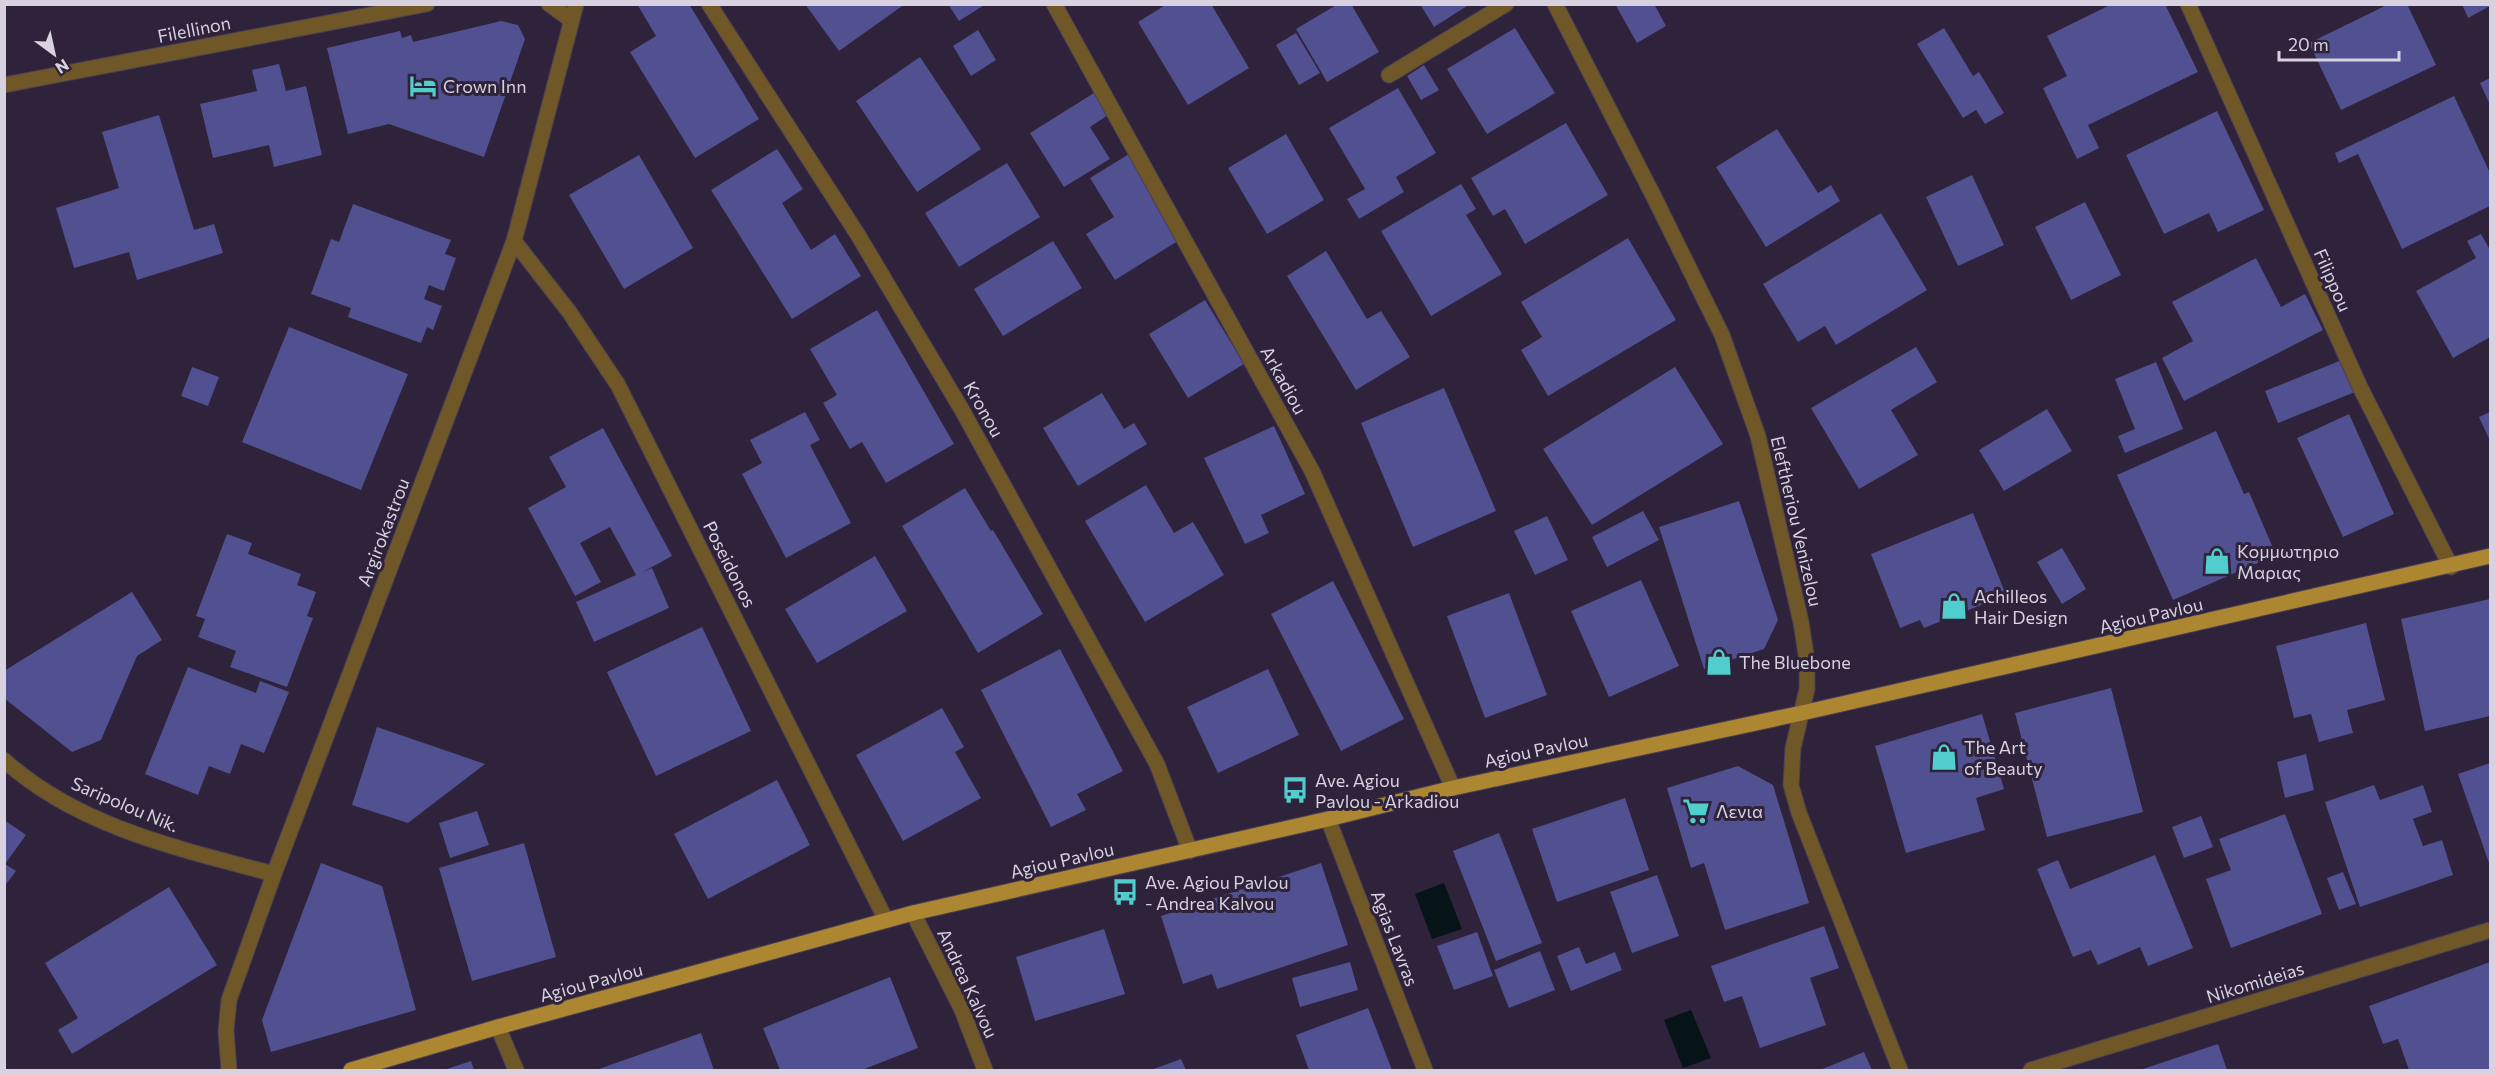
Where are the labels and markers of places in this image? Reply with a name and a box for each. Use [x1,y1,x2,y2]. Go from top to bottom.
hotel icon: Crown Inn [408,71,438,101]
place label: Crown Inn [443,75,526,97]
place label: Κομμωτηριο Μαριας [2237,540,2339,583]
shop icon: Κομμωτηριο Μαριας [2202,546,2232,576]
place label: Achilleos Hair Design [1974,585,2068,628]
shop icon: Achilleos Hair Design [1939,591,1969,621]
shop icon: The Bluebone [1704,647,1734,677]
place label: The Bluebone [1739,651,1851,673]
place label: The Art of Beauty [1964,736,2042,779]
shop icon: The Art of Beauty [1929,742,1959,772]
place label: Ave. Agiou Pavlou - Arkadiou [1315,769,1459,812]
bus stop icon: Ave. Agiou Pavlou - Arkadiou [1280,775,1310,805]
supermarket icon: Λενια [1681,796,1711,826]
place label: Λενια [1716,800,1763,822]
place label: Ave. Agiou Pavlou - Andrea Kalvou [1145,871,1288,914]
bus stop icon: Ave. Agiou Pavlou - Andrea Kalvou [1110,877,1140,907]

